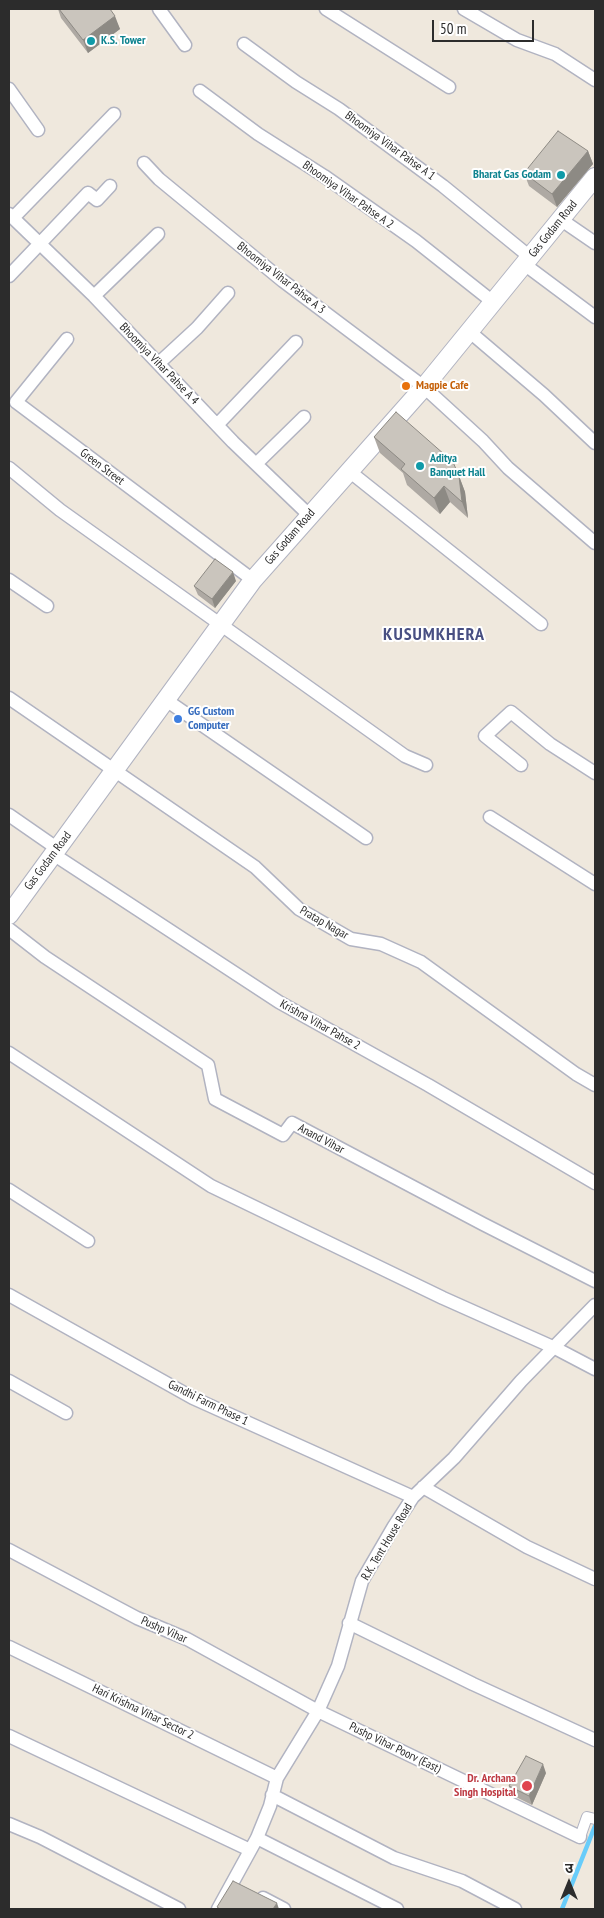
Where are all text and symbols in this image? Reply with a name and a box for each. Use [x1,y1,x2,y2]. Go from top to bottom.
scale bar [434,10,536,42]
text: 50 m [440,19,466,38]
place label: K.S. Tower [101,34,145,48]
marker: K.S. Tower [85,35,97,47]
street label: Bhoomiya Vihar Pahse A 1 [342,108,438,184]
street label: Bhoomiya Vihar Pahse A 2 [300,158,396,232]
place label: Bharat Gas Godam [473,168,551,182]
marker: Bharat Gas Godam [555,169,567,181]
street label: Gas Godam Road [526,198,580,260]
street label: Bhoomiya Vihar Pahse A 3 [234,239,328,317]
street label: Bhoomiya Vihar Pahse A 4 [116,320,202,408]
place label: Magpie Cafe [416,379,469,393]
marker: Magpie Cafe [400,380,412,392]
street label: Green Street [77,446,127,488]
place label: Aditya Banquet Hall [430,452,485,480]
marker: Aditya Banquet Hall [414,460,426,472]
street label: Gas Godam Road [262,506,318,568]
district label: KUSUMKHERA [382,624,486,646]
place label: GG Custom Computer [188,705,234,733]
marker: GG Custom Computer [172,713,184,725]
street label: Gas Godam Road [21,829,75,893]
street label: Pratap Nagar [297,903,351,943]
street label: Krishna Vihar Pahse 2 [277,997,363,1053]
street label: Anand Vihar [295,1121,347,1157]
street label: Gandhi Farm Phase 1 [166,1377,250,1429]
street label: R.K. Tent House Road [358,1501,416,1583]
street label: Pushp Vihar [139,1613,189,1647]
street label: Hari Krishna Vihar Sector 2 [90,1681,196,1743]
street label: Pushp Vihar Poorv (East) [347,1720,443,1776]
place label: Dr. Archana Singh Hospital [454,1772,516,1800]
marker: Dr. Archana Singh Hospital [520,1779,534,1793]
north arrow [544,1858,594,1908]
text: उ [565,1859,573,1877]

